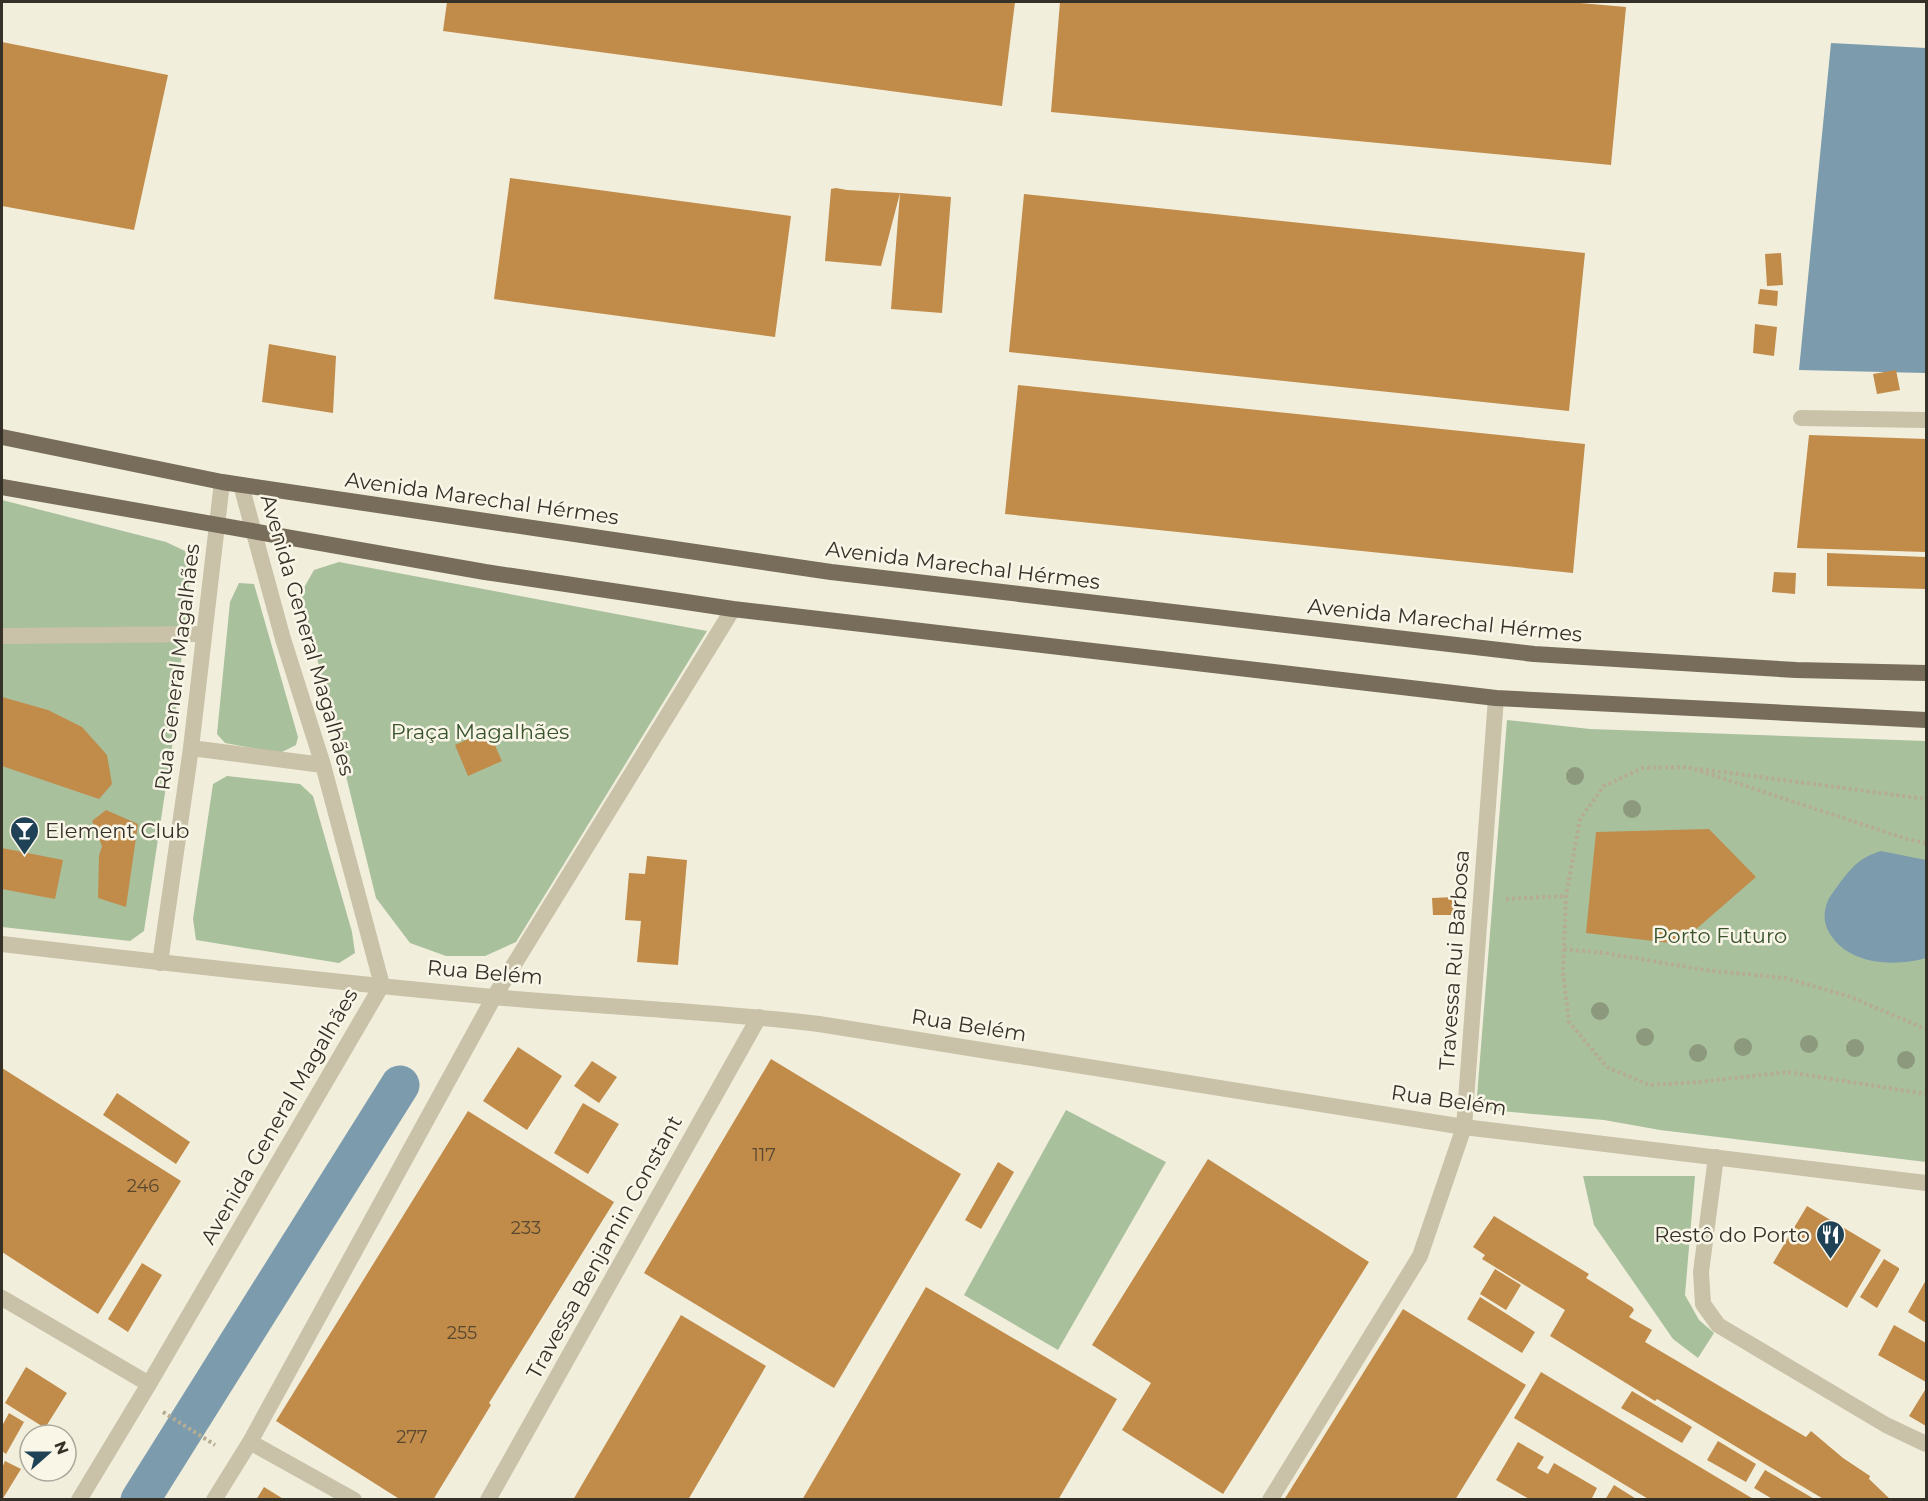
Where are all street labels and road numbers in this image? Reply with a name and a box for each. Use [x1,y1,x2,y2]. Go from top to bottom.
street label: Avenida Marechal Hérmes [344,466,620,530]
street label: Avenida General Magalhães [256,491,360,779]
street label: Avenida Marechal Hérmes [824,536,1102,594]
street label: Rua General Magalhães [149,542,205,792]
street label: Avenida Marechal Hérmes [1306,593,1584,647]
street label: Travessa Rui Barbosa [1434,849,1474,1071]
street label: Rua Belém [426,954,544,990]
street label: Avenida General Magalhães [195,984,363,1248]
street label: Rua Belém [910,1004,1028,1046]
street label: Rua Belém [1390,1080,1508,1120]
street label: Travessa Benjamin Constant [521,1111,687,1383]

